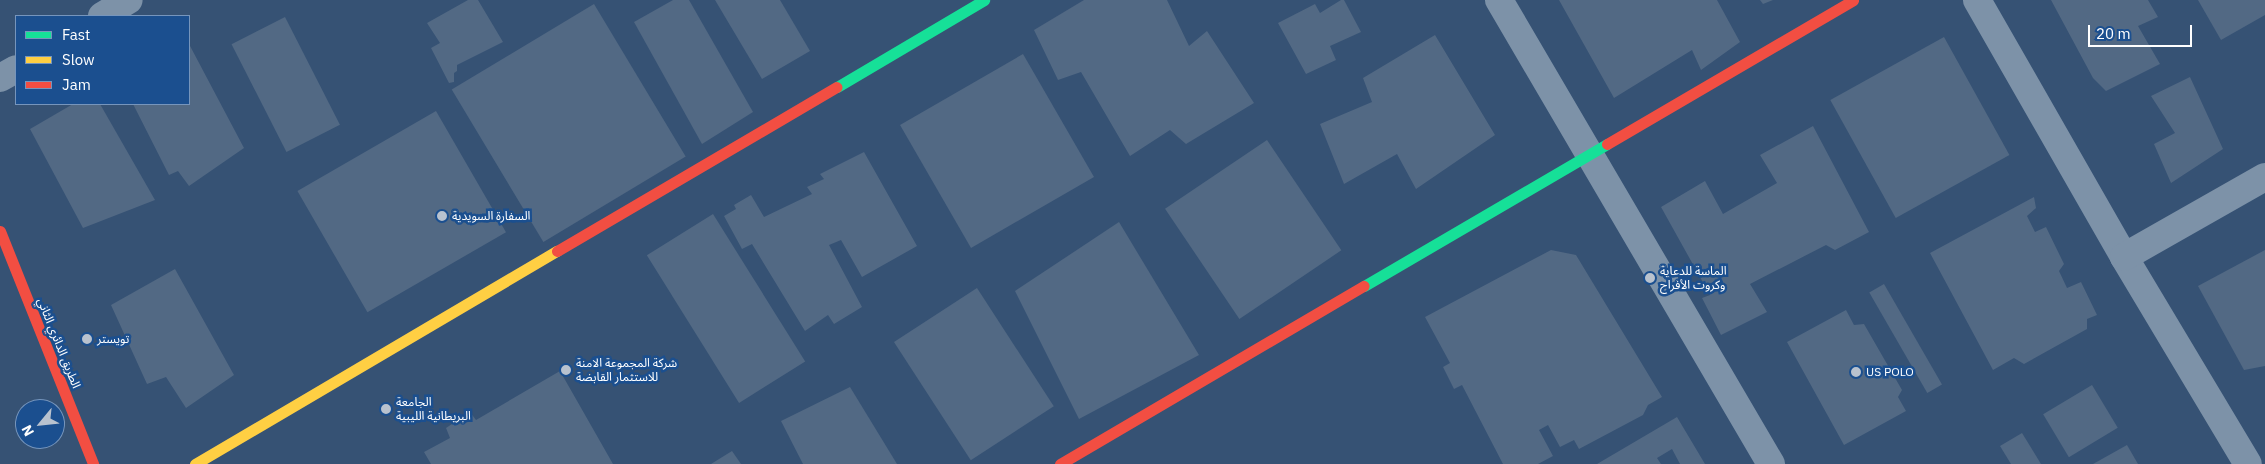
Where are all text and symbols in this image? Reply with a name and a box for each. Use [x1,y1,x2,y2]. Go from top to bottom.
legend [15,15,190,105]
scale bar [2090,15,2194,47]
text: 20 m [2096,24,2131,43]
text: Fast [62,25,90,44]
text: Slow [62,50,95,69]
text: Jam [62,75,91,94]
place label: السفارة السويدية [452,209,530,223]
marker: السفارة السويدية [436,210,448,222]
place label: الماسة للدعاية وكروت الأفراح [1660,264,1727,292]
marker: الماسة للدعاية وكروت الأفراح [1644,272,1656,284]
street label: الطريق الدائري الثاني [34,296,84,390]
place label: تويستر [97,332,129,346]
marker: تويستر [81,333,93,345]
place label: شركة المجموعة الامنة للاستثمار القابضة [576,356,677,384]
marker: شركة المجموعة الامنة للاستثمار القابضة [560,364,572,376]
place label: US POLO [1866,365,1914,379]
marker: US POLO [1850,366,1862,378]
place label: الجامعة البريطانية الليبية [396,395,471,423]
north arrow [15,399,65,449]
marker: الجامعة البريطانية الليبية [380,403,392,415]
text: N [17,422,38,439]

